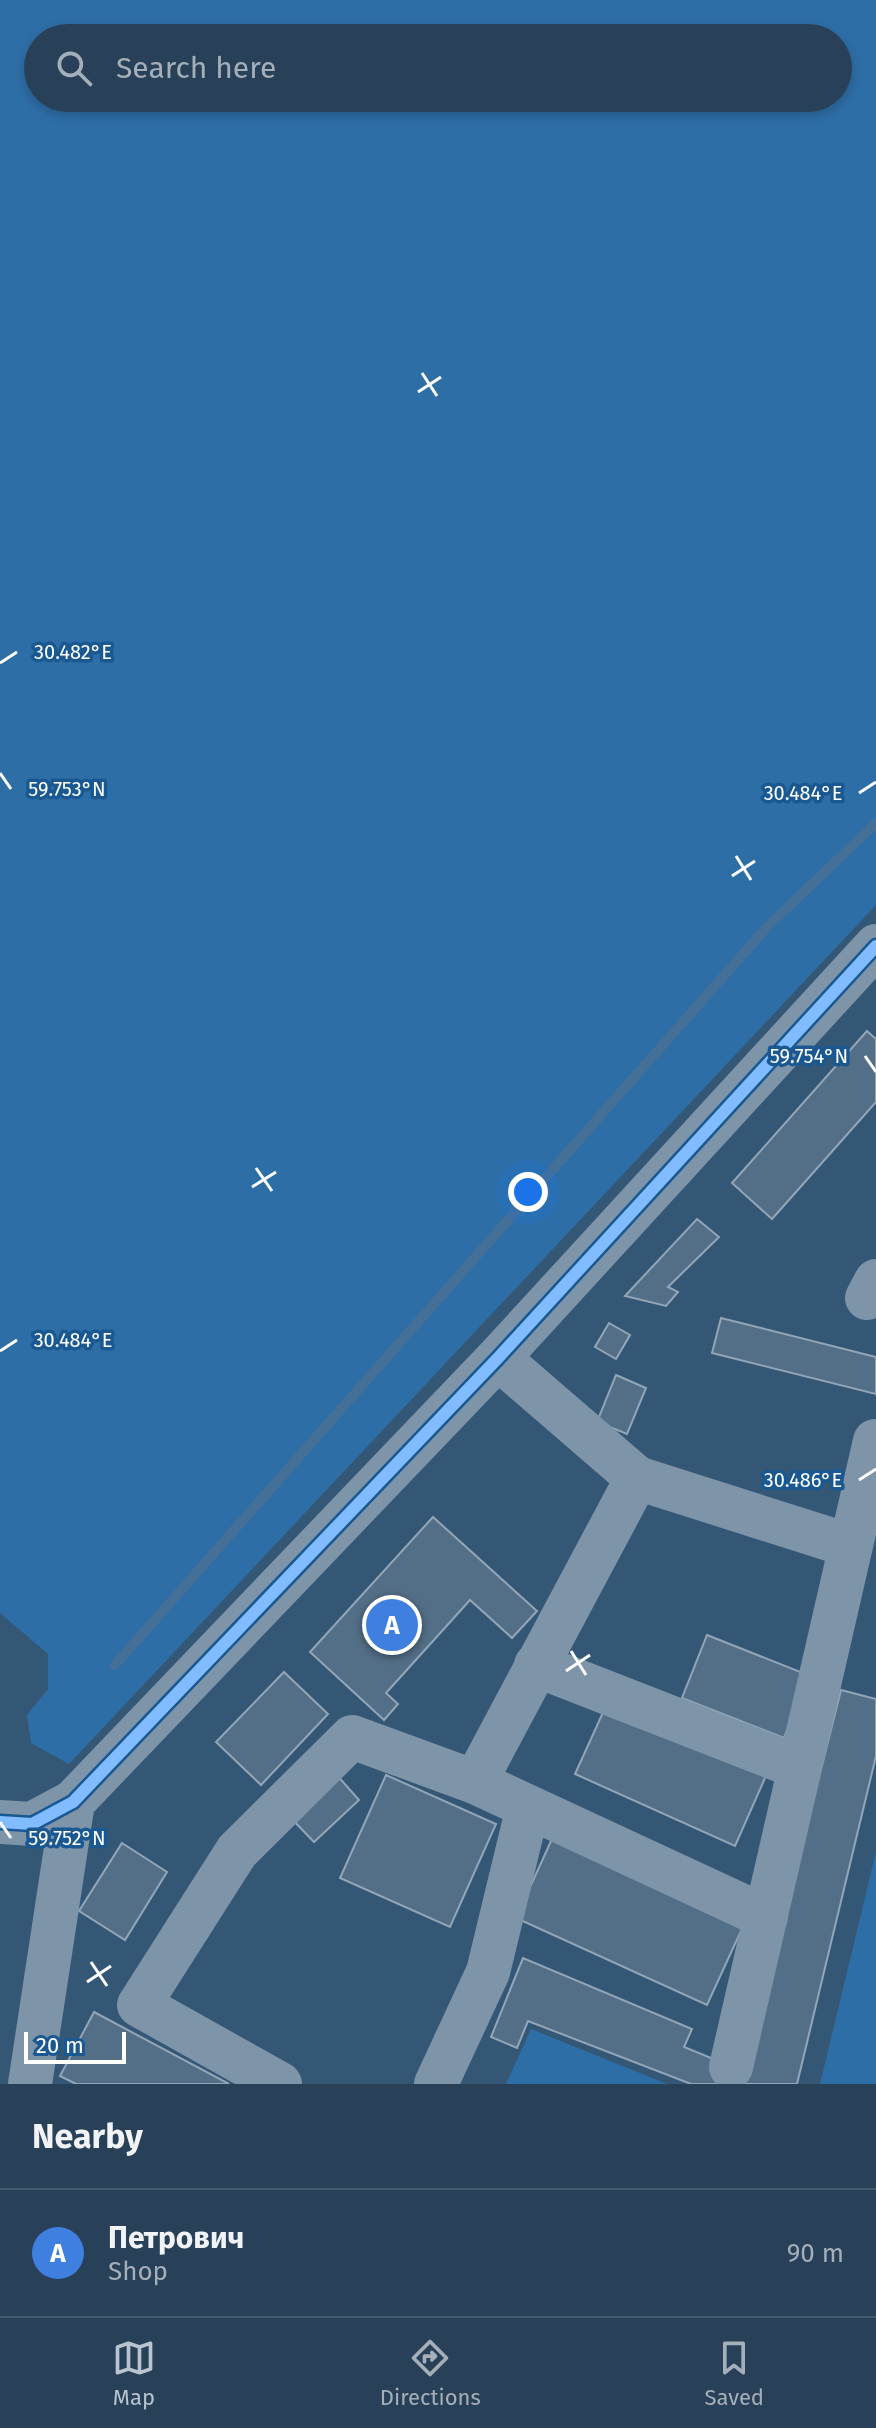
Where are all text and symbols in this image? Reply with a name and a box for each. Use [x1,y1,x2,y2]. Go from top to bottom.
search box [24,24,852,112]
icon: search [52,46,96,90]
text: Search here [116,50,276,86]
text: 30.482°E [34,640,112,664]
text: 59.753°N [28,777,106,801]
text: 30.484°E [764,781,842,805]
text: 59.754°N [770,1044,848,1068]
your location [508,1172,548,1212]
text: 30.484°E [34,1328,112,1352]
text: 30.486°E [764,1468,842,1492]
pin: A [366,1595,418,1655]
text: 59.752°N [28,1826,106,1850]
scale bar [24,2028,126,2064]
text: 20 m [36,2032,84,2059]
text: Nearby [32,2116,143,2157]
text: Петрович [108,2220,244,2256]
text: A [50,2238,66,2269]
text: 90 m [787,2238,844,2269]
text: Shop [108,2256,168,2287]
tab: Map [112,2336,156,2411]
tab: Directions [380,2336,481,2411]
tab: Saved [705,2336,764,2411]

